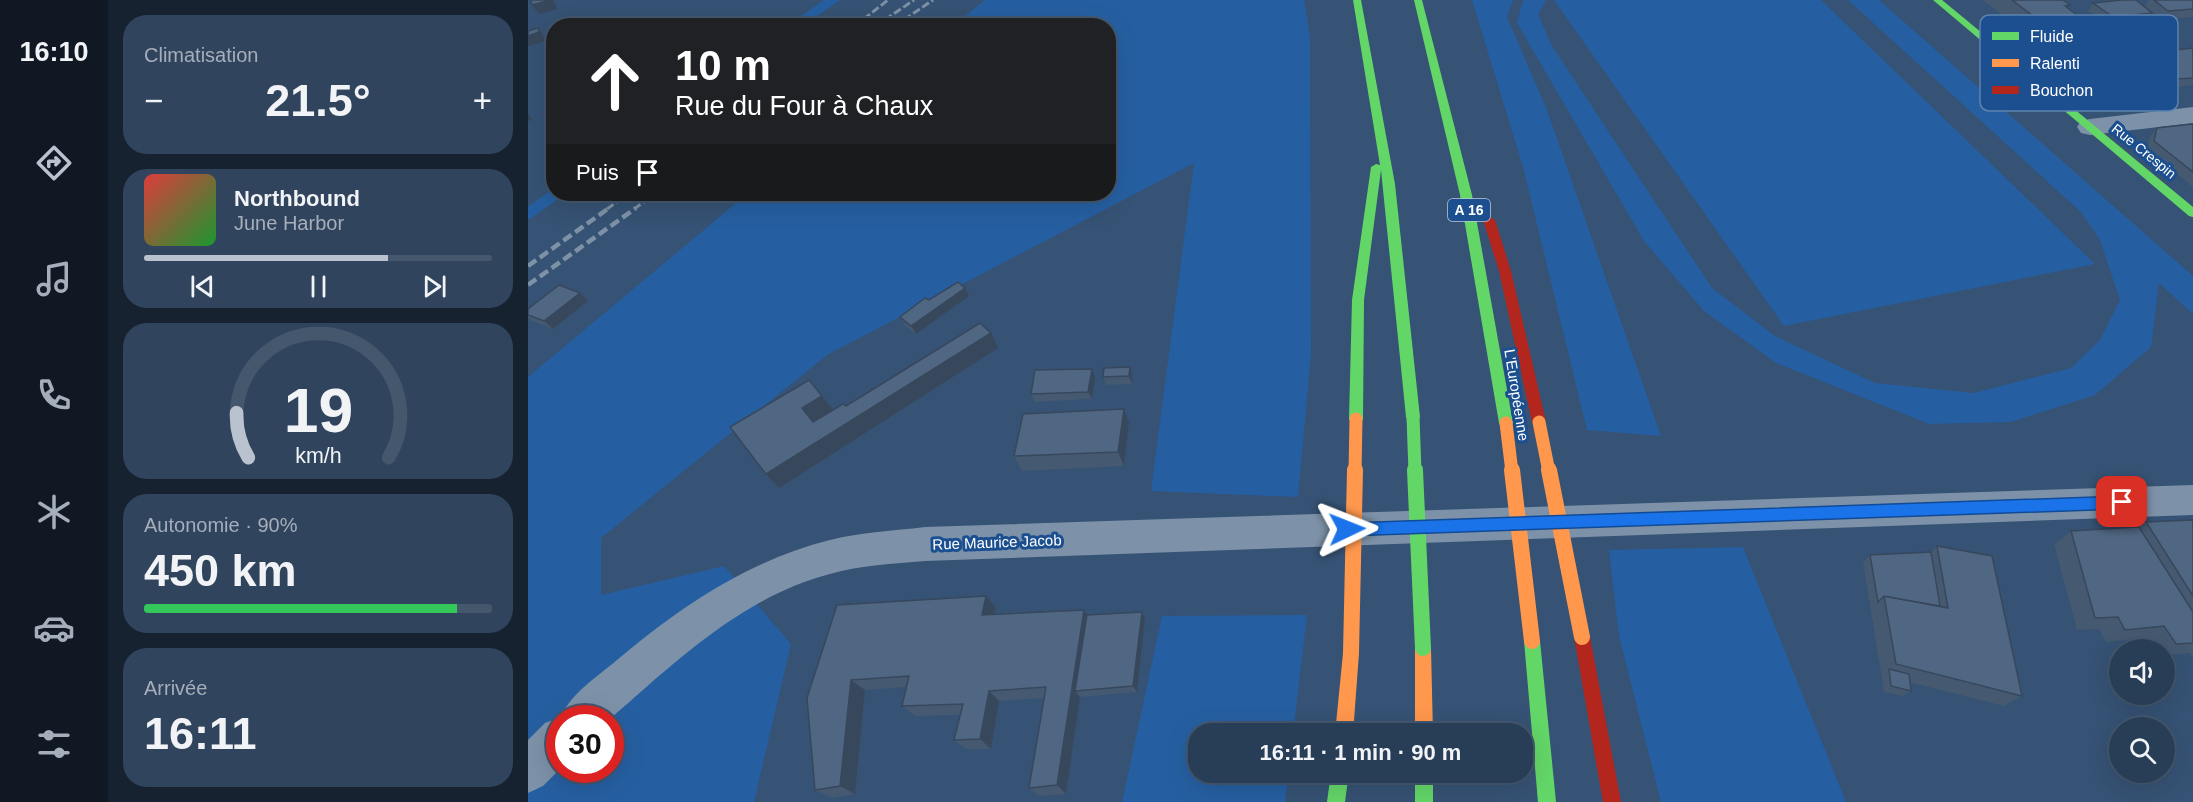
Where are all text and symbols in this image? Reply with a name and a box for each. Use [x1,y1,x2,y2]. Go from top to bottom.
legend [1980,15,2178,111]
text: Fluide [2030,28,2074,45]
text: 16:10 [19,37,89,67]
icon: ahead [576,42,654,120]
text: 10 m [675,42,771,89]
text: Climatisation [144,44,258,66]
text: Ralenti [2030,55,2080,72]
text: 21.5° [265,75,371,126]
text: − [144,82,163,119]
text: + [473,82,492,119]
text: Bouchon [2030,82,2093,99]
text: Rue du Four à Chaux [675,91,933,121]
street label: Rue Crespin [2109,120,2179,182]
icon: directions [33,142,75,184]
icon: arrive [631,156,664,189]
text: Puis [576,160,619,185]
text: Northbound [234,186,360,211]
road number: A 16 [1448,199,1490,221]
text: June Harbor [234,212,344,234]
icon: music [33,258,75,300]
icon: previous [186,270,219,303]
icon: pause [302,270,335,303]
icon: next [418,270,451,303]
street label: L'Européenne [1501,348,1533,442]
icon: phone [33,374,75,416]
text: 19 [283,376,353,445]
text: km/h [295,444,341,468]
pin [2096,476,2147,527]
icon: arrive [2105,485,2138,518]
icon: climate [33,491,75,533]
position arrow [1315,497,1379,561]
text: Autonomie · 90% [144,514,297,536]
street label: Rue Maurice Jacob [932,531,1062,553]
text: 450 km [144,545,297,596]
icon: car [33,607,75,649]
map controls [2109,639,2175,783]
button: sound [2109,639,2175,705]
text: Arrivée [144,677,207,699]
speed limit sign: 30 [546,705,624,783]
text: 16:11 [144,708,257,759]
button: search [2109,717,2175,783]
icon: filters [33,723,75,765]
text: 16:11 · 1 min · 90 m [1260,740,1461,765]

